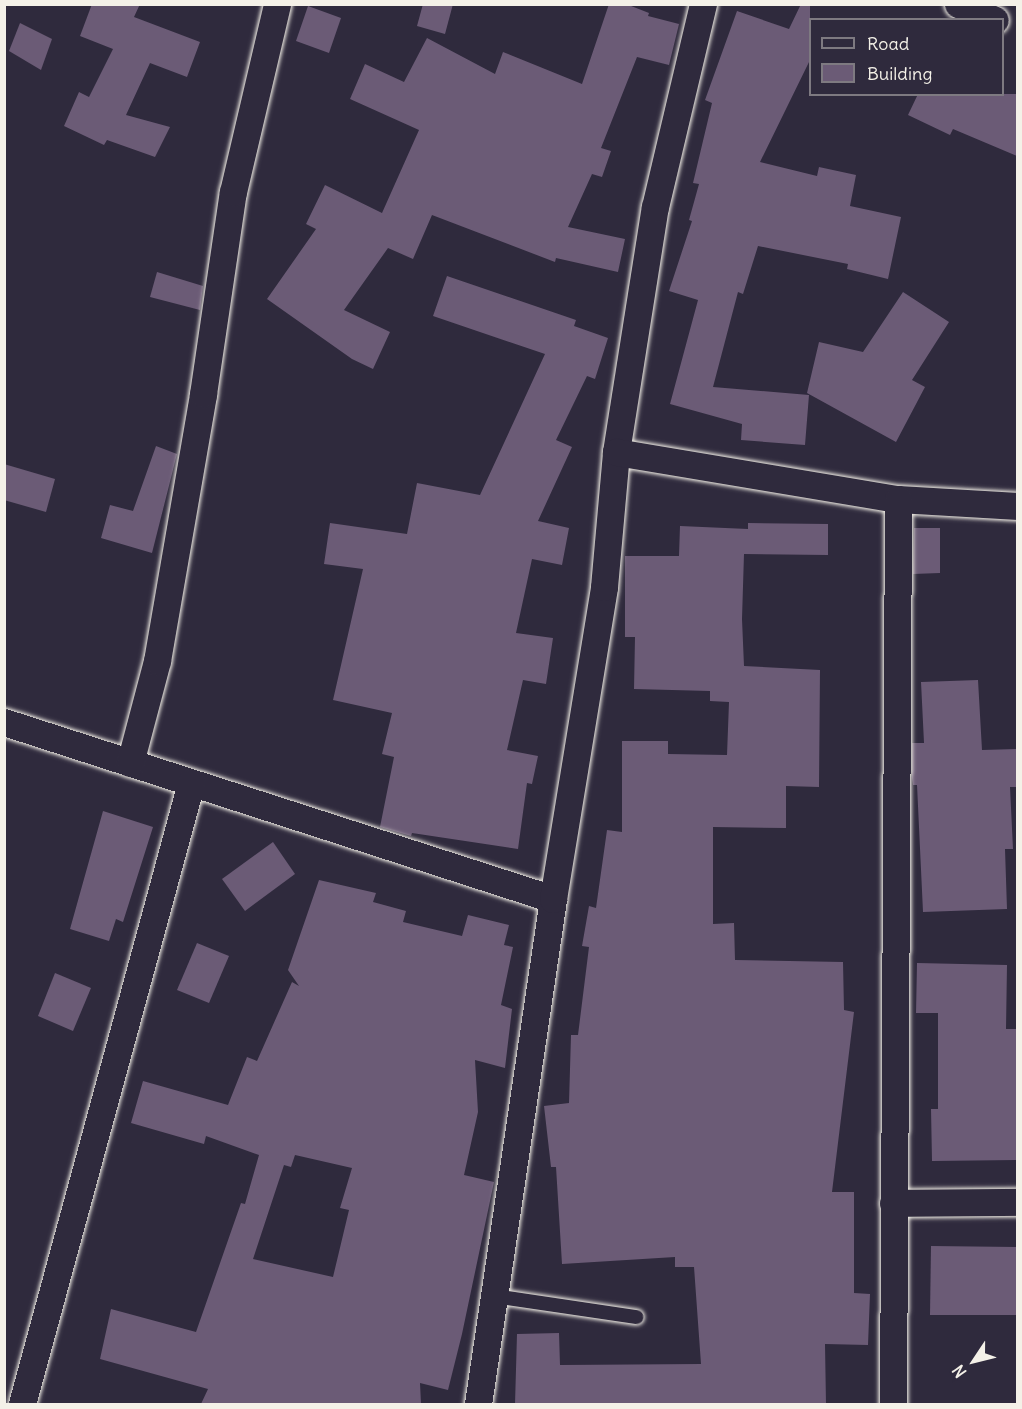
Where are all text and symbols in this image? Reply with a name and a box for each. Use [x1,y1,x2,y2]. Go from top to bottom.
legend [809,18,1004,96]
text: Road [867,32,909,55]
text: Building [867,62,932,85]
north arrow [944,1331,1004,1391]
text: N [948,1361,971,1382]

